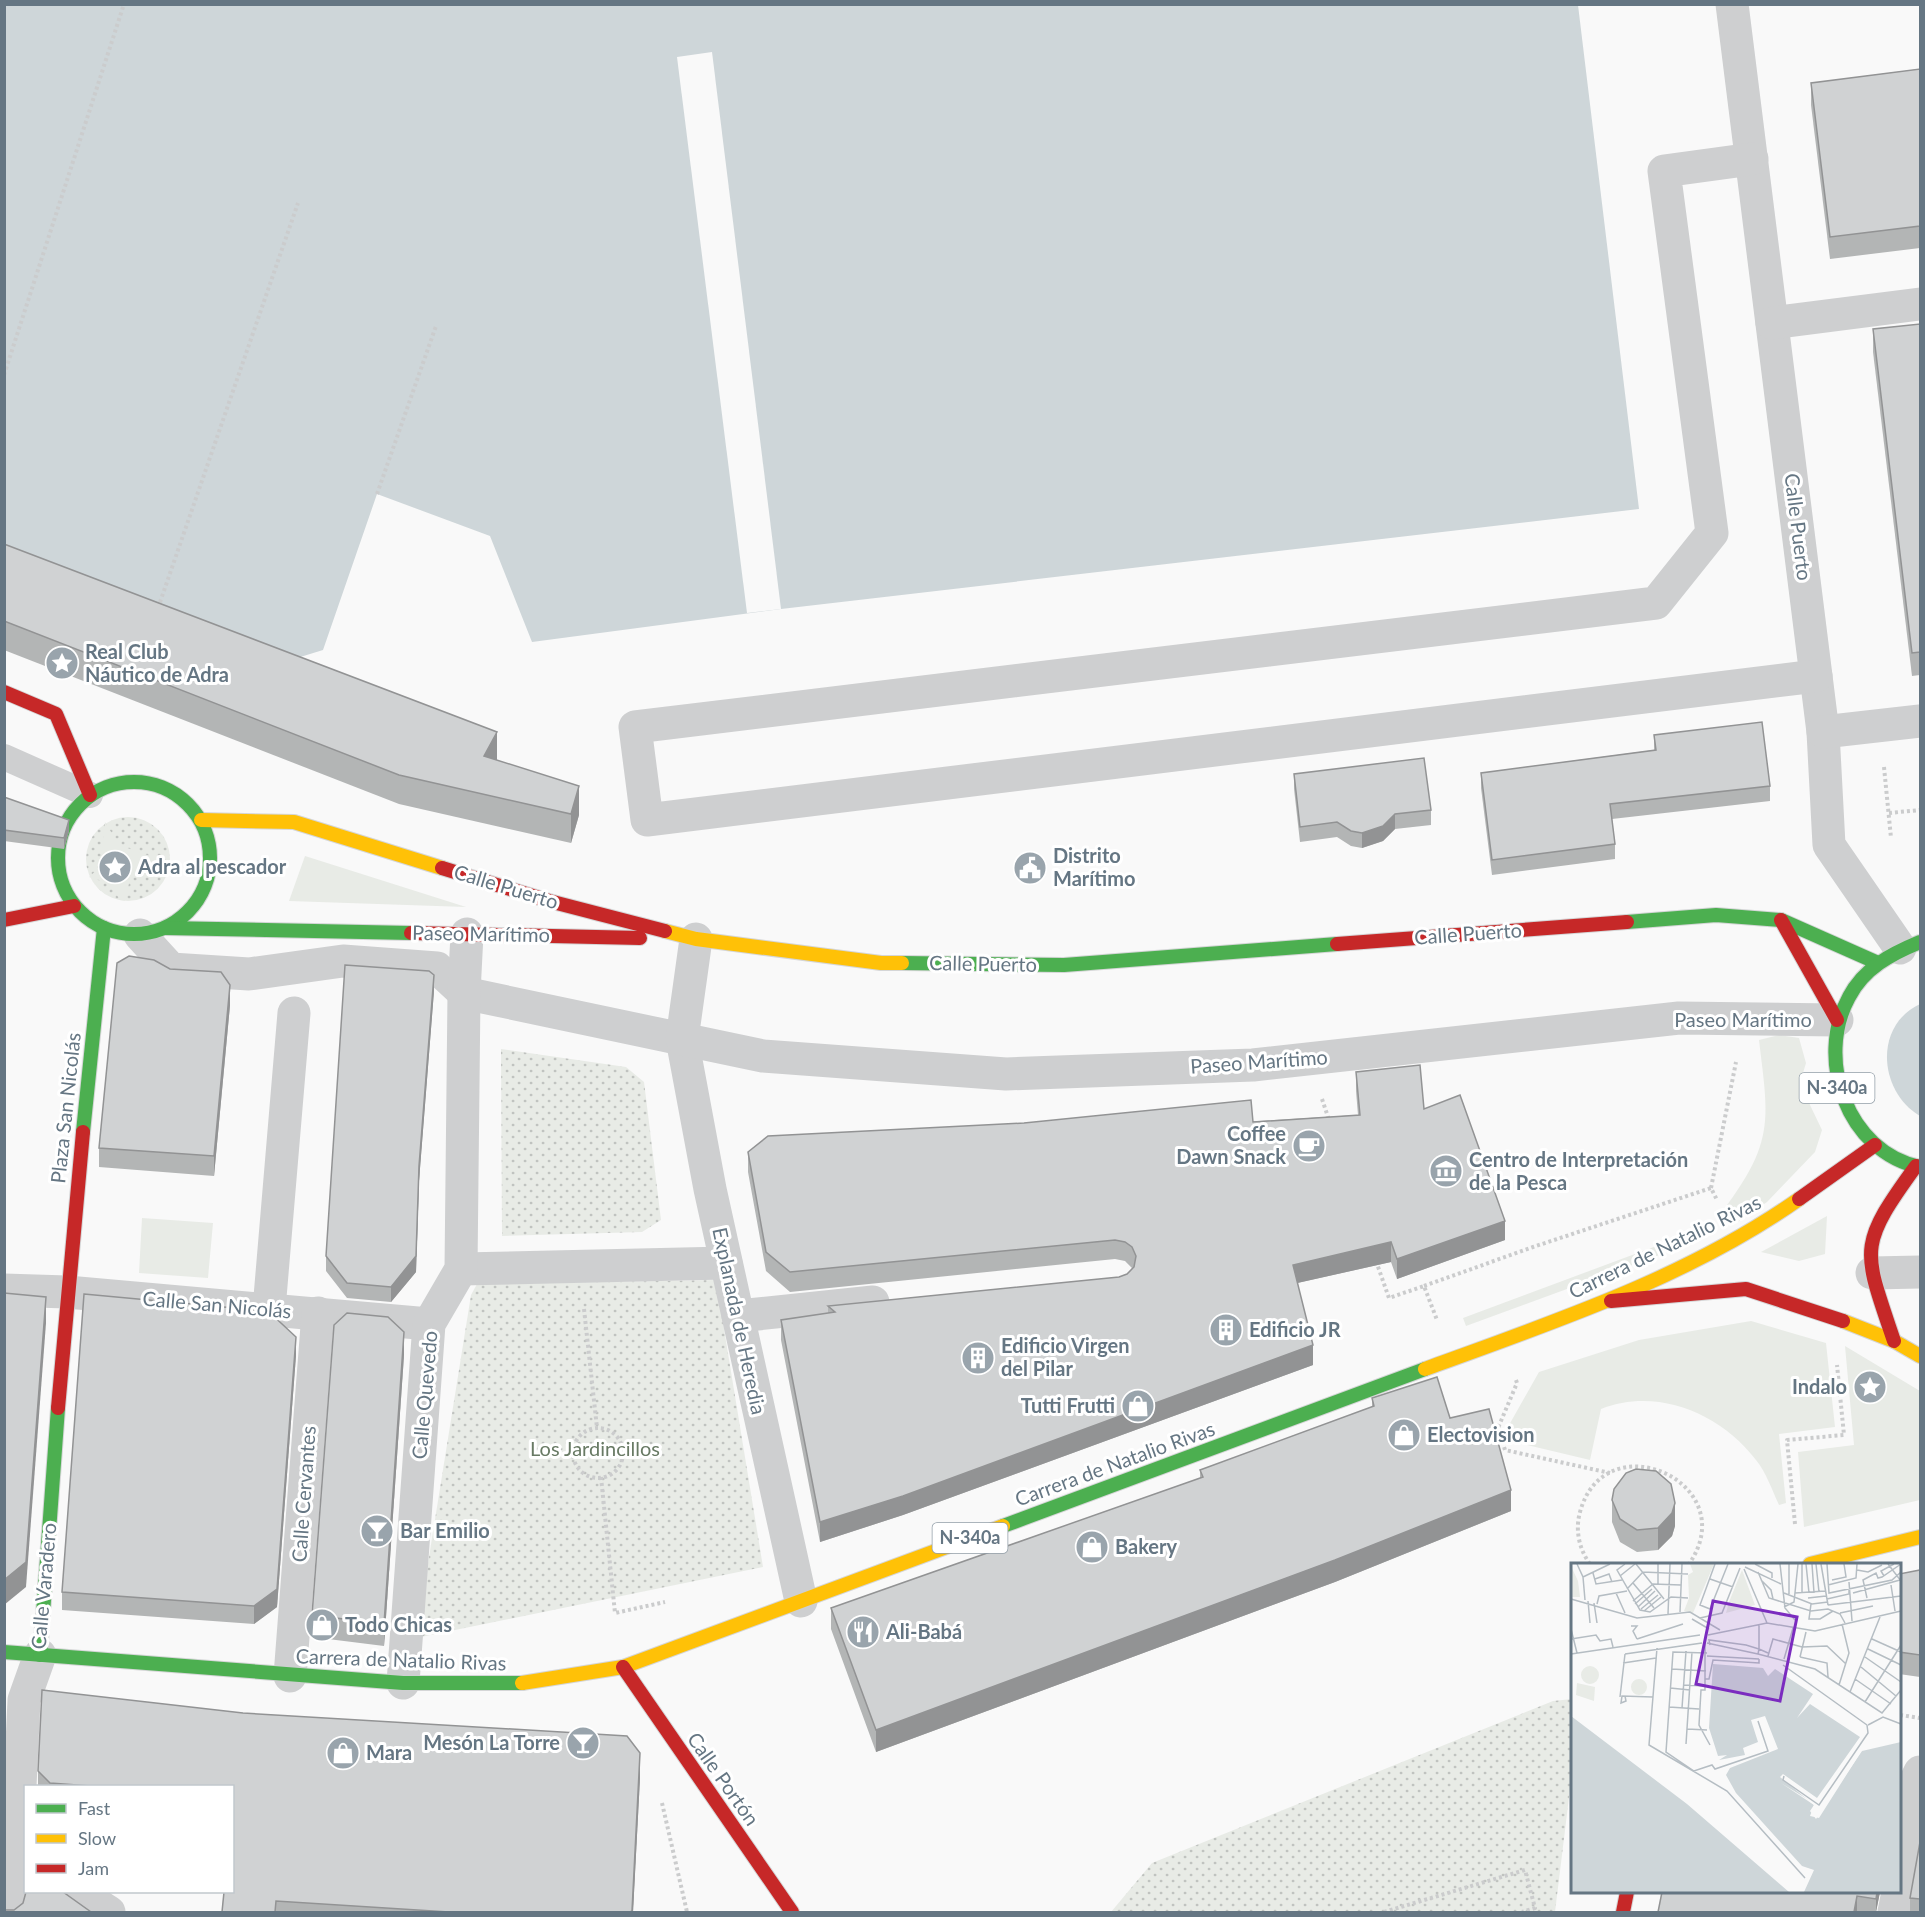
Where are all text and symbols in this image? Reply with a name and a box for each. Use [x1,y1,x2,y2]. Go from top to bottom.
street label: Calle Puerto [1781,472,1817,582]
place label: Real Club Náutico de Adra [85,639,229,686]
place icon: Real Club Náutico de Adra [44,645,80,681]
place label: Distrito Marítimo [1053,843,1135,890]
place icon: Adra al pescador [97,849,133,885]
public building icon: Distrito Marítimo [1012,850,1048,886]
place label: Adra al pescador [137,854,287,878]
street label: Calle Puerto [451,859,561,913]
street label: Calle Puerto [1413,917,1523,949]
street label: Paseo Marítimo [412,920,550,946]
street label: Calle Puerto [929,950,1037,976]
street label: Paseo Marítimo [1674,1007,1812,1031]
street label: Plaza San Nicolás [45,1031,85,1185]
street label: Paseo Marítimo [1189,1044,1328,1078]
road number: N-340a [1800,1073,1874,1103]
place label: Coffee Dawn Snack [1176,1121,1286,1168]
cafe icon: Coffee Dawn Snack [1291,1128,1327,1164]
place label: Centro de Interpretación de la Pesca [1469,1147,1688,1194]
museum icon: Centro de Interpretación de la Pesca [1428,1153,1464,1189]
street label: Carrera de Natalio Rivas [1565,1189,1765,1303]
street label: Explanada de Heredia [708,1225,772,1416]
street label: Calle San Nicolás [142,1286,293,1322]
building icon: Edificio JR [1208,1312,1244,1348]
place label: Edificio JR [1249,1317,1341,1341]
street label: Calle Quevedo [406,1330,442,1460]
place label: Edificio Virgen del Pilar [1001,1333,1130,1380]
building icon: Edificio Virgen del Pilar [960,1340,996,1376]
place icon: Indalo [1852,1369,1888,1405]
place label: Indalo [1792,1374,1847,1398]
shop icon: Tutti Frutti [1120,1388,1156,1424]
place label: Tutti Frutti [1021,1393,1115,1417]
street label: Carrera de Natalio Rivas [1011,1416,1218,1510]
shop icon: Electovision [1386,1417,1422,1453]
place label: Electovision [1427,1422,1535,1446]
street label: Calle Cervantes [286,1425,320,1563]
park label: Los Jardincillos [530,1436,660,1460]
bar icon: Bar Emilio [359,1513,395,1549]
place label: Bar Emilio [400,1518,490,1542]
street label: Calle Varadero [26,1522,60,1650]
road number: N-340a [932,1523,1008,1553]
shop icon: Bakery [1074,1529,1110,1565]
place label: Bakery [1115,1534,1177,1558]
inset map [1571,1563,1901,1893]
shop icon: Todo Chicas [304,1607,340,1643]
place label: Todo Chicas [345,1612,452,1636]
restaurant icon: Ali-Babá [845,1614,881,1650]
place label: Ali-Babá [885,1619,962,1643]
street label: Carrera de Natalio Rivas [295,1643,507,1675]
bar icon: Mesón La Torre [565,1725,601,1761]
street label: Calle Portón [683,1727,765,1830]
place label: Mesón La Torre [423,1730,560,1754]
shop icon: Mara [325,1735,361,1771]
place label: Mara [366,1740,412,1764]
legend [24,1785,234,1893]
text: Fast [78,1797,111,1819]
text: Slow [78,1827,116,1849]
text: Jam [78,1857,109,1879]

